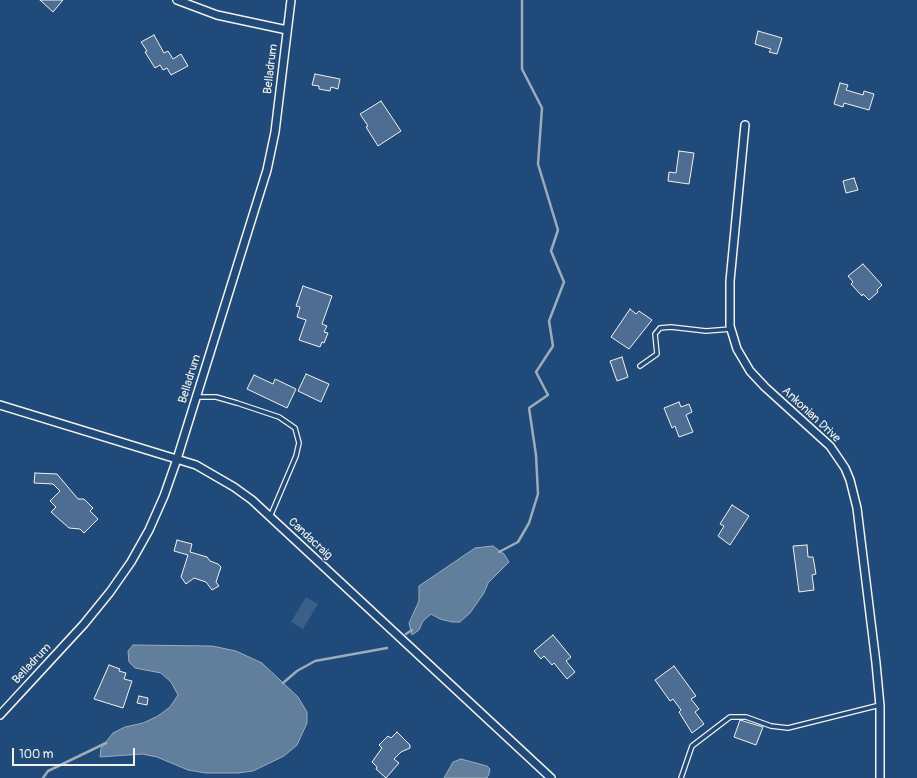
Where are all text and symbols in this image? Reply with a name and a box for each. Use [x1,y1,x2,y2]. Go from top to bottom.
street label: Belladrum [261,43,281,95]
street label: Belladrum [176,353,204,405]
street label: Ankonian Drive [779,384,843,446]
street label: Candacraig [285,515,335,563]
street label: Belladrum [10,641,54,687]
scale bar [14,740,137,766]
text: 100 m [19,747,53,762]

